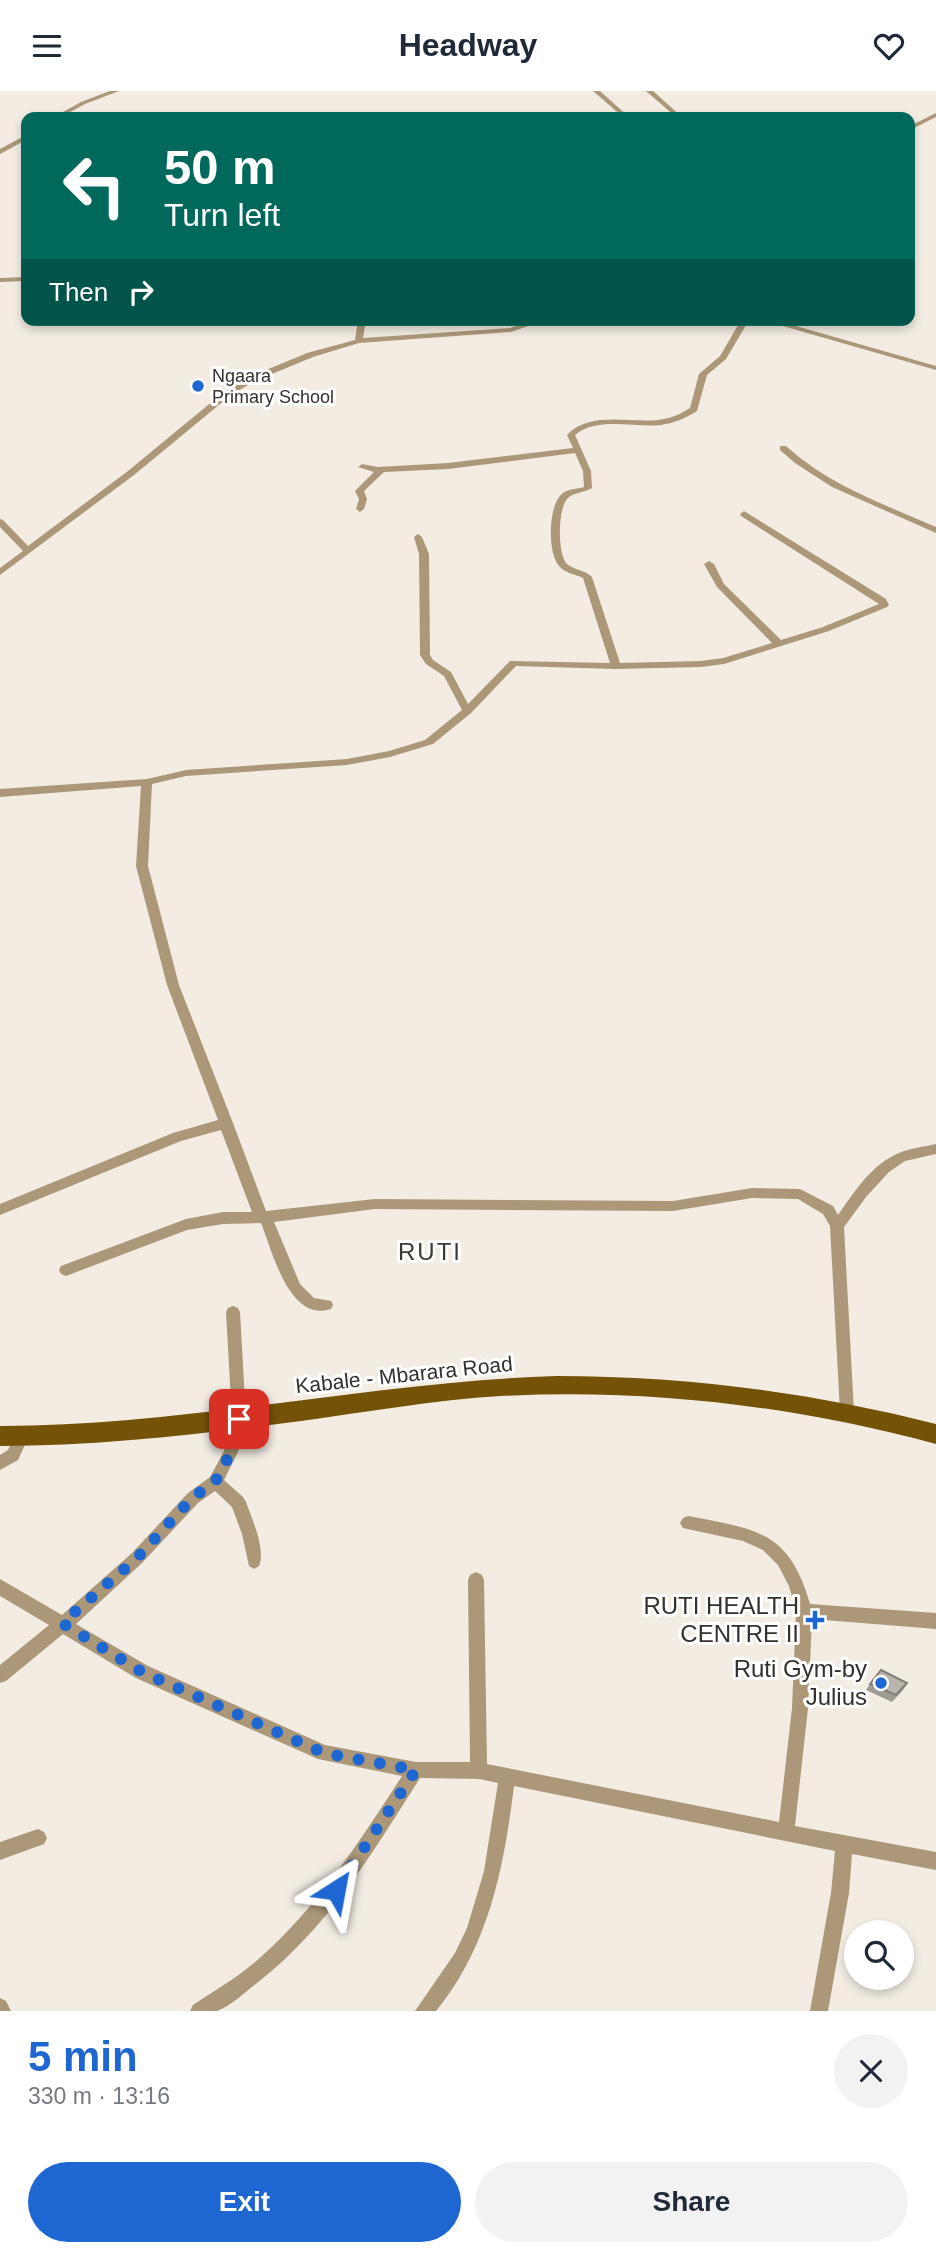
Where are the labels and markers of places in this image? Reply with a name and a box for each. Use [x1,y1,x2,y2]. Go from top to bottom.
place label: Ngaara Primary School [212,366,334,407]
marker: Ngaara Primary School [190,378,206,394]
pin [209,1389,269,1449]
place label: RUTI HEALTH CENTRE II [643,1592,799,1647]
marker: RUTI HEALTH CENTRE II [805,1610,825,1630]
place label: Ruti Gym-by Julius [734,1655,867,1710]
marker: Ruti Gym-by Julius [873,1675,889,1691]

